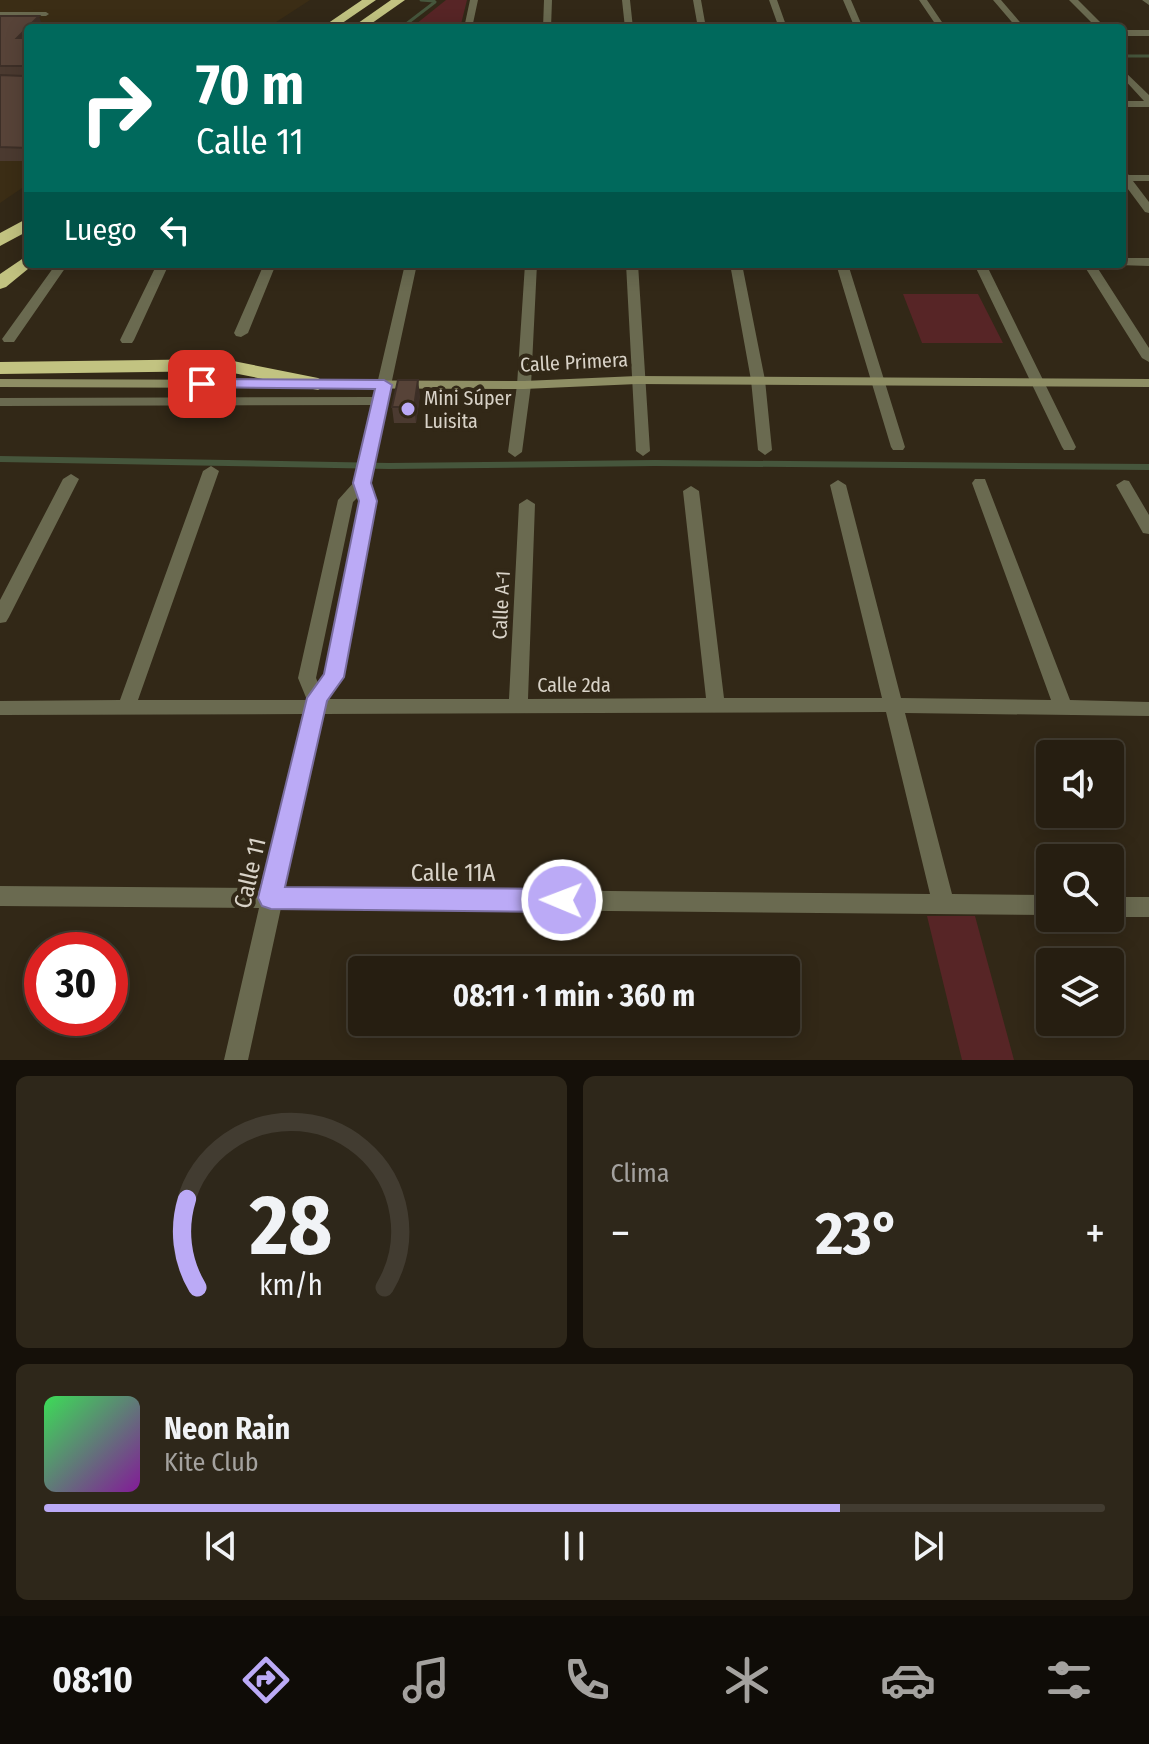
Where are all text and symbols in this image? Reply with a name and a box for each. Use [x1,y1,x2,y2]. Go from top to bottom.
text: 70 m [196,52,304,119]
icon: right [64,56,168,160]
text: Calle 11 [196,120,304,164]
icon: left [153,208,197,252]
text: Luego [64,212,137,248]
street label: Calle Primera [519,347,629,377]
pin [168,350,236,418]
icon: arrive [180,362,224,406]
place label: Mini Súper Luisita [424,386,511,433]
marker: Mini Súper Luisita [399,400,417,418]
street label: Calle A-1 [487,570,515,640]
street label: Calle 2da [537,673,611,697]
map controls [1036,740,1124,1036]
button: sound [1036,740,1124,828]
street label: Calle 11 [228,835,272,911]
button: search [1036,844,1124,932]
position arrow [520,858,604,942]
street label: Calle 11A [411,859,496,887]
speed limit sign: 30 [24,932,128,1036]
button: layers [1036,948,1124,1036]
text: 08:11 · 1 min · 360 m [453,978,695,1014]
text: Clima [611,1158,670,1189]
text: 28 [249,1176,332,1276]
text: 23° [816,1198,900,1270]
text: − [611,1207,630,1260]
text: + [1085,1207,1105,1260]
text: km/h [259,1268,323,1303]
text: Neon Rain [164,1411,290,1447]
text: Kite Club [164,1447,259,1478]
icon: previous [199,1524,243,1568]
icon: pause [552,1524,596,1568]
icon: next [906,1524,950,1568]
icon: directions [238,1652,294,1708]
icon: music [398,1652,454,1708]
icon: phone [559,1652,615,1708]
icon: climate [719,1652,775,1708]
icon: car [880,1652,936,1708]
icon: filters [1041,1652,1097,1708]
text: 08:10 [52,1658,133,1702]

